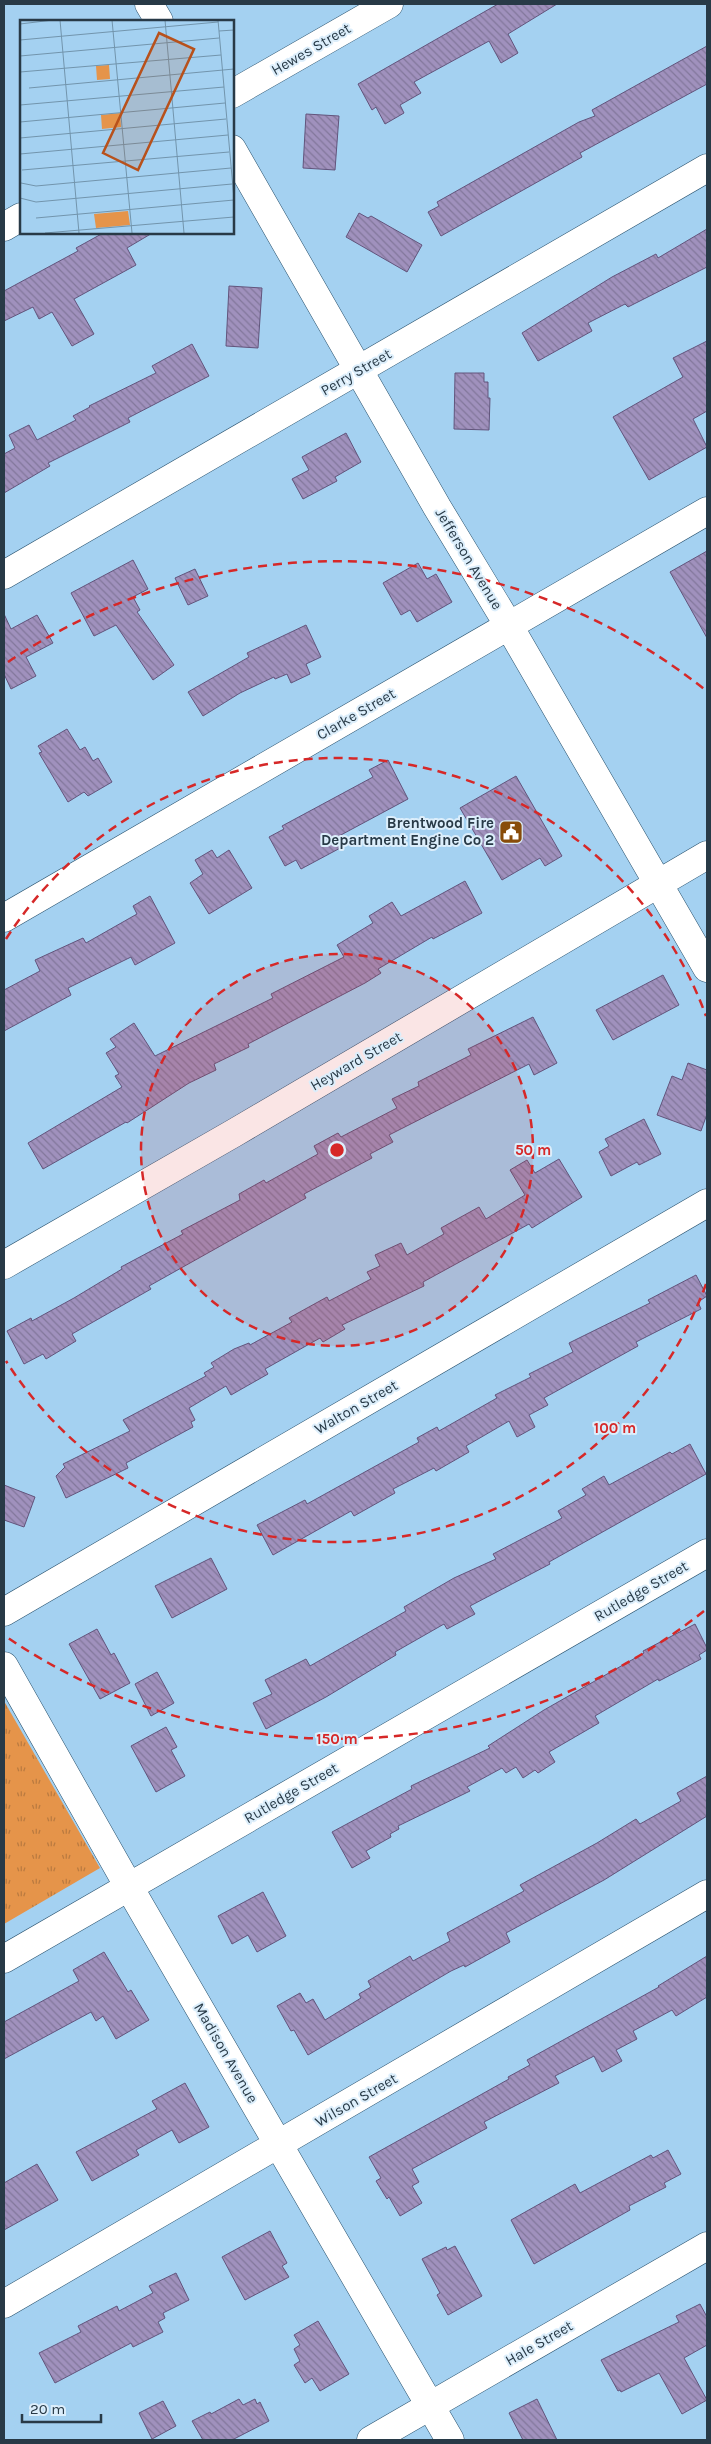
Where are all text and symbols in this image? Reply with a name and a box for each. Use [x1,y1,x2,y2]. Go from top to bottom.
street label: Hewes Street [268,19,354,79]
inset map [20,20,234,234]
street label: Perry Street [317,344,395,399]
street label: Jefferson Avenue [432,505,506,613]
street label: Clarke Street [313,684,399,744]
place label: Brentwood Fire Department Engine Co 2 [321,814,494,849]
public building icon: Brentwood Fire Department Engine Co 2 [498,819,524,845]
street label: Heyward Street [307,1027,405,1095]
centre of rings [328,1141,346,1159]
text: 50 m [515,1141,551,1159]
street label: Walton Street [311,1376,401,1438]
text: 100 m [594,1419,636,1437]
street label: Rutledge Street [591,1557,692,1625]
text: 150 m [316,1730,358,1748]
street label: Rutledge Street [241,1759,342,1827]
street label: Madison Avenue [190,2000,262,2106]
street label: Wilson Street [312,2069,401,2131]
street label: Hale Street [502,2316,576,2370]
scale bar [22,2392,101,2424]
text: 20 m [30,2400,65,2418]

